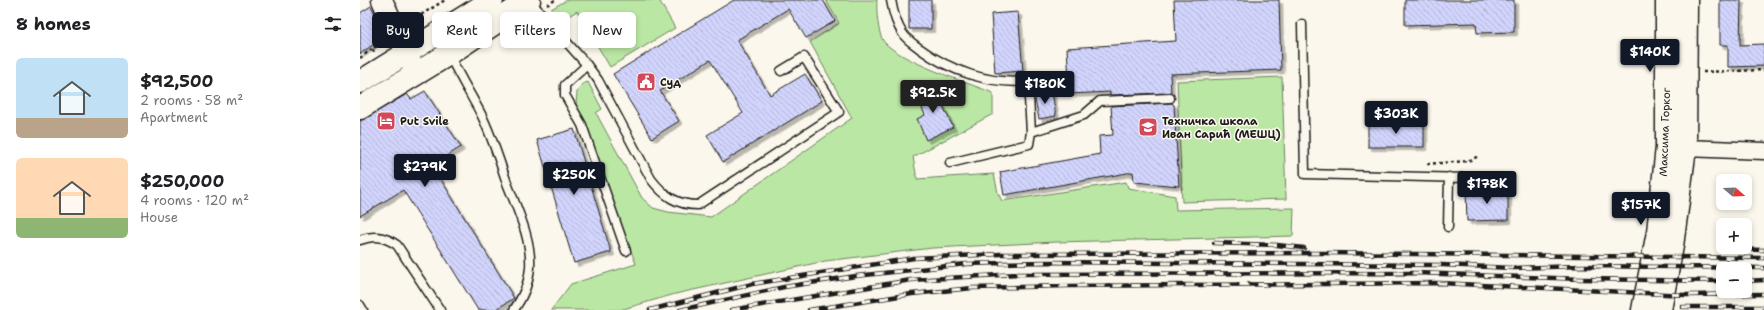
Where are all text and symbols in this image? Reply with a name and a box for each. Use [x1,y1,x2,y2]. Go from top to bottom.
chip: Buy [372,12,424,48]
chip: Rent [432,12,492,48]
chip: Filters [500,12,570,48]
chip: New [578,12,636,48]
text: 8 homes [16,13,91,35]
icon: filters [322,13,344,35]
pin: $140K [1622,39,1678,73]
text: $140K [1629,43,1671,60]
text: $92,500 [140,70,214,92]
public building icon: Суд [635,71,657,93]
pin: $180K [1017,71,1073,105]
icon: home [48,74,96,122]
place label: Суд [660,75,681,90]
text: $180K [1024,75,1066,92]
pin: $92.5K [900,80,966,114]
text: $92.5K [909,84,957,101]
street label: Максима Горког [1656,87,1674,177]
text: 2 rooms · 58 m² [140,92,243,109]
pin: $303K [1368,101,1424,135]
text: $303K [1374,105,1418,122]
text: Apartment [140,109,208,126]
hotel icon: Put Svile [375,110,397,132]
place label: Put Svile [400,114,449,129]
place label: Техничка школа Иван Сарић (МЕШЦ) [1162,114,1281,142]
school or university icon: Техничка школа Иван Сарић (МЕШЦ) [1137,116,1159,138]
pin: $279K [397,154,453,188]
text: $279K [403,158,447,175]
pin: $250K [546,162,602,196]
text: $250K [552,166,596,183]
text: $250,000 [140,170,224,192]
pin: $178K [1459,171,1515,205]
icon: home [48,174,96,222]
north arrow [1716,174,1752,210]
map controls [1716,174,1752,298]
text: $178K [1466,175,1508,192]
text: 4 rooms · 120 m² [140,192,249,209]
pin: $157K [1613,192,1669,226]
text: $157K [1621,196,1661,213]
text: House [140,209,178,226]
button: + [1716,218,1752,254]
button: − [1716,262,1752,298]

